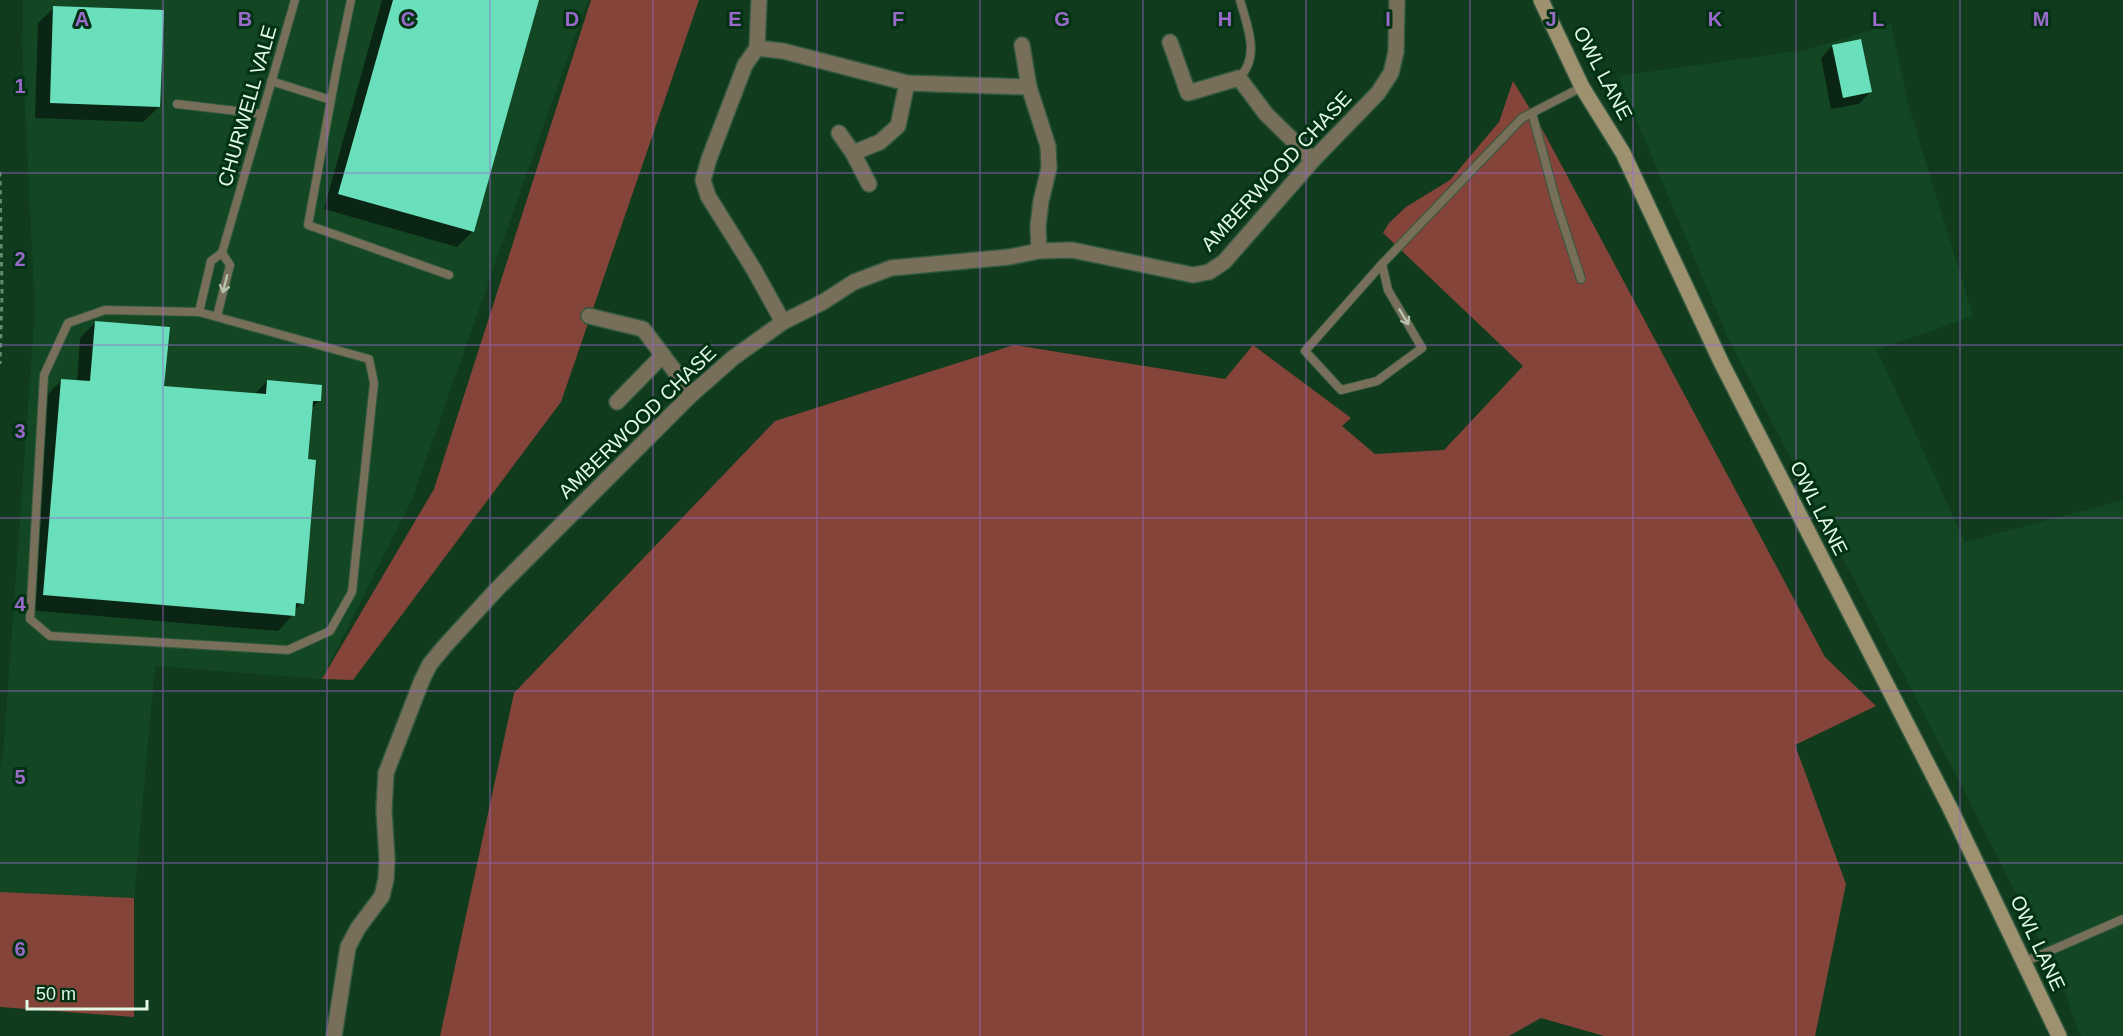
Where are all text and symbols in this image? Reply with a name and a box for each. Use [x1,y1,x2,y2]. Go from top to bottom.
text: A [75,8,89,30]
text: B [238,8,252,30]
text: C [401,8,415,30]
text: D [565,8,579,30]
text: E [728,8,742,30]
text: F [892,8,904,30]
text: G [1054,8,1070,30]
text: H [1218,8,1232,30]
text: I [1385,8,1391,30]
text: J [1545,8,1557,30]
text: K [1708,8,1723,30]
text: L [1872,8,1884,30]
text: M [2033,8,2049,30]
street label: CHURWELL VALE [213,23,281,189]
street label: OWL LANE [1569,23,1637,123]
text: 1 [14,75,26,97]
street label: AMBERWOOD CHASE [1196,87,1356,255]
text: 2 [14,248,26,270]
one-way arrow [219,274,231,293]
one-way arrow [1398,308,1410,325]
street label: AMBERWOOD CHASE [554,341,720,503]
text: 3 [14,420,26,442]
street label: OWL LANE [1786,457,1852,559]
text: 4 [14,593,26,615]
text: 5 [14,766,26,788]
street label: OWL LANE [2006,892,2070,994]
text: 6 [14,938,26,960]
scale bar [27,973,147,1011]
text: 50 m [36,984,76,1004]

